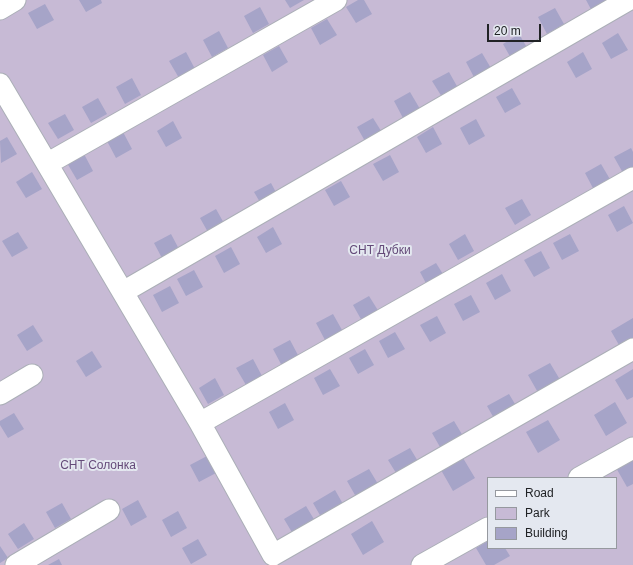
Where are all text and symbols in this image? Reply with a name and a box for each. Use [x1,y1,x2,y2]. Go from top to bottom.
scale bar [489,16,543,42]
text: 20 m [494,24,521,38]
park label: СНТ Дубки [349,244,411,258]
park label: СНТ Солонка [60,459,136,473]
legend [487,477,617,549]
text: Road [525,486,554,500]
text: Park [525,506,550,520]
text: Building [525,526,568,540]

